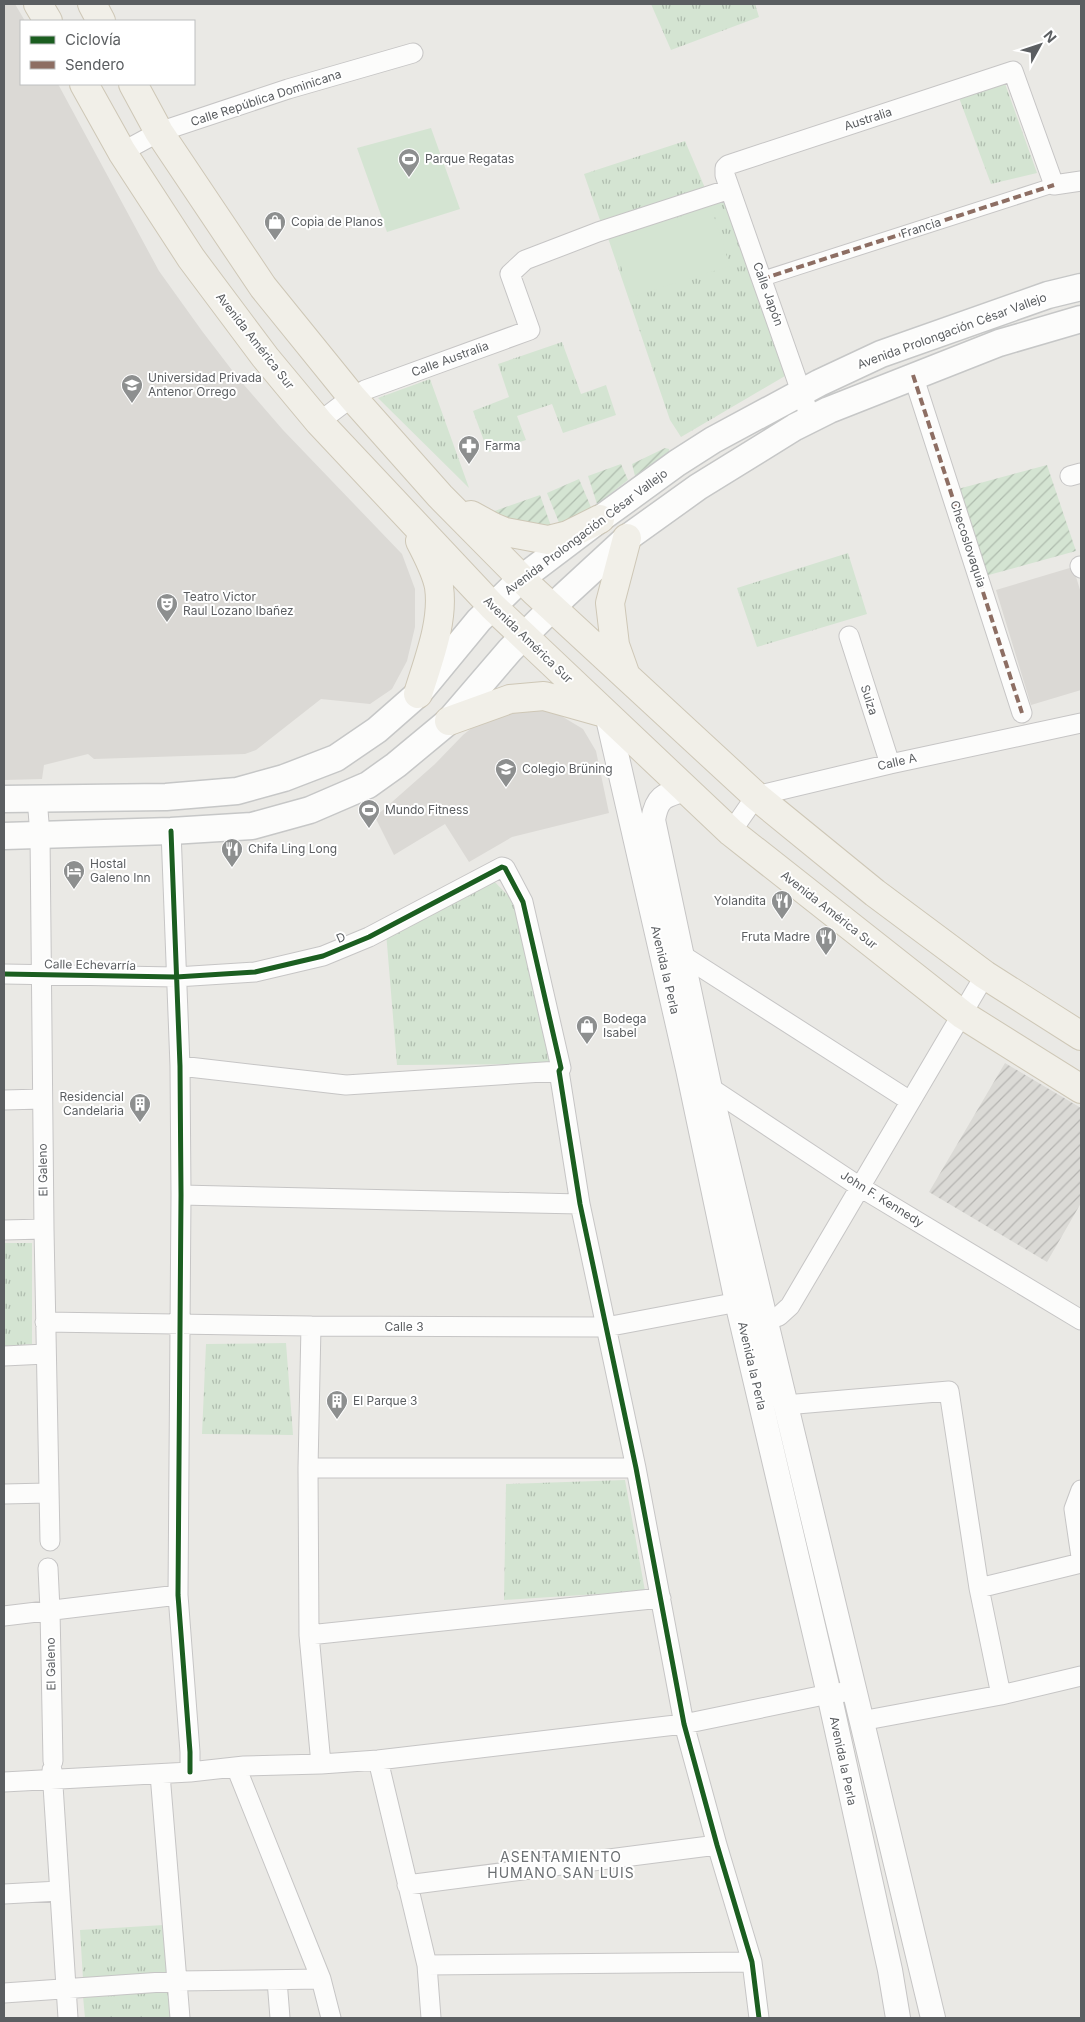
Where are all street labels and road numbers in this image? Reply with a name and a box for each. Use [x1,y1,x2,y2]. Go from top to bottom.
street label: Calle República Dominicana [189,66,343,129]
street label: Australia [842,104,894,133]
street label: Francia [899,214,943,241]
street label: Calle Japón [750,260,787,328]
street label: Avenida América Sur [213,289,298,392]
street label: Avenida Prolongación César Vallejo [855,289,1049,372]
street label: Calle Australia [409,338,491,379]
street label: Avenida Prolongación César Vallejo [501,465,670,598]
street label: Checoslovaquia [947,498,990,589]
street label: Avenida América Sur [481,593,576,686]
street label: Suiza [858,683,881,717]
street label: Calle A [876,750,918,773]
street label: Avenida América Sur [778,867,881,952]
street label: Avenida la Perla [648,924,683,1016]
street label: D [334,929,348,946]
street label: Calle Echevarría [44,956,136,973]
street label: El Galeno [35,1143,50,1197]
street label: John F. Kennedy [838,1167,927,1230]
street label: Calle 3 [384,1319,424,1334]
street label: Avenida la Perla [735,1320,770,1412]
street label: El Galeno [43,1637,58,1691]
street label: Avenida la Perla [827,1715,860,1807]

